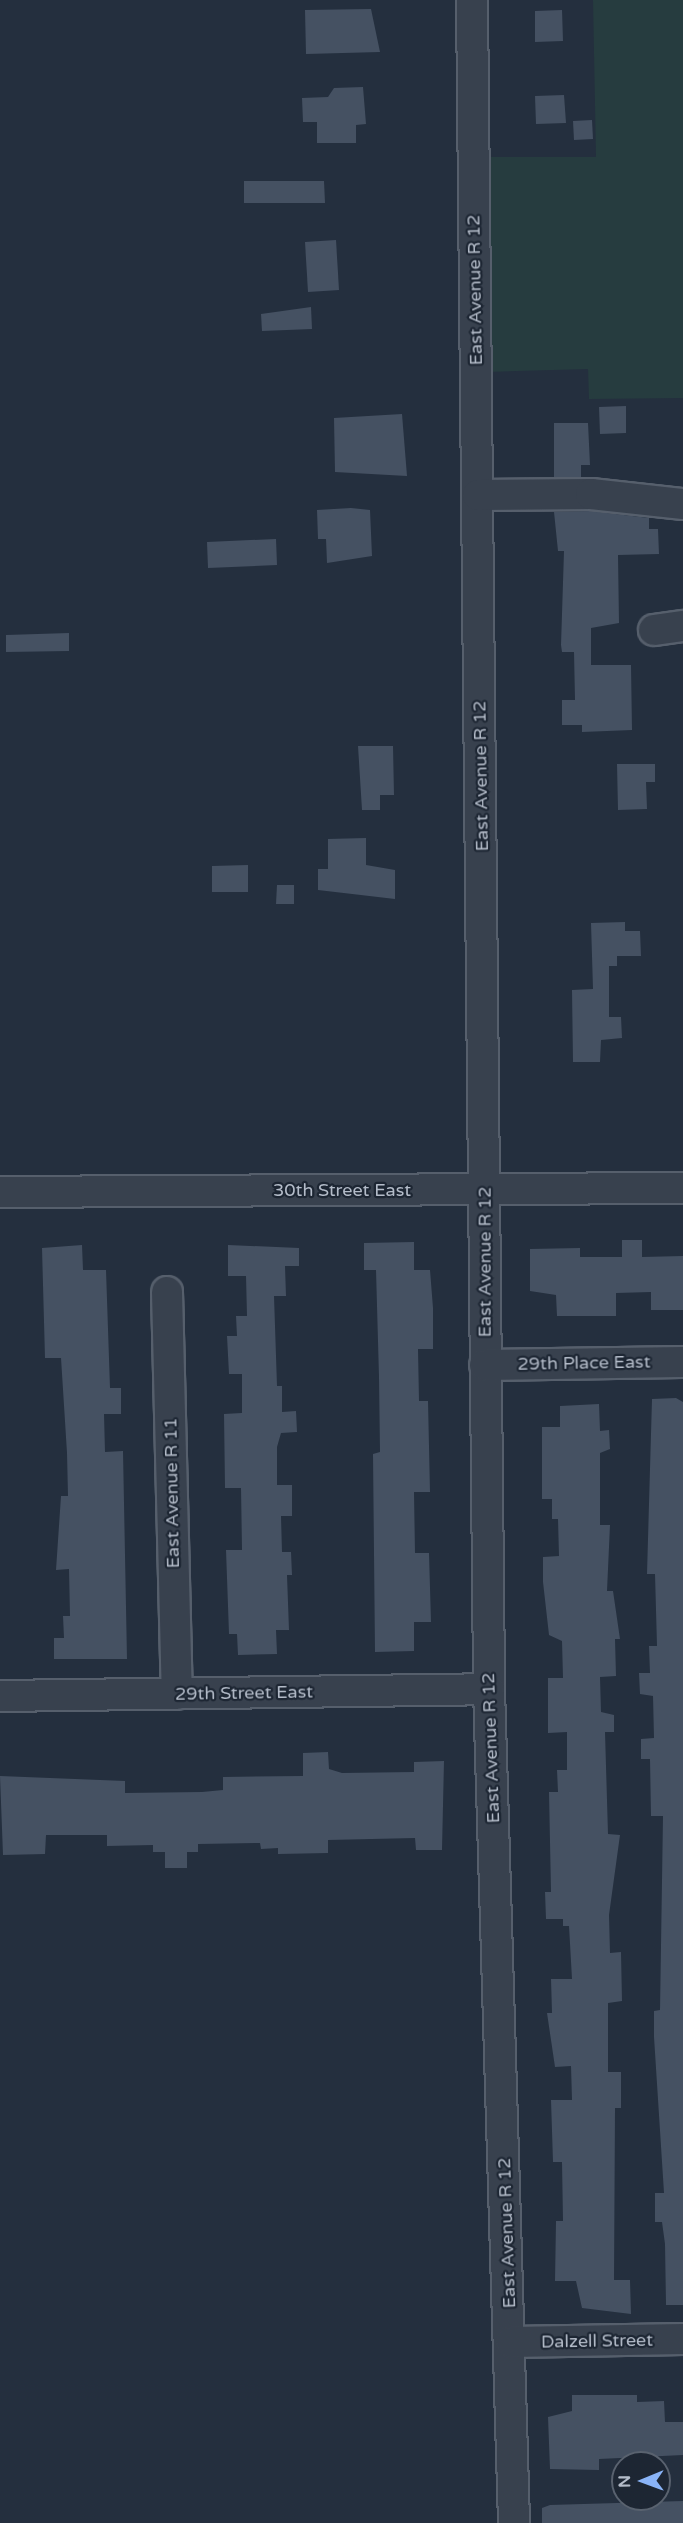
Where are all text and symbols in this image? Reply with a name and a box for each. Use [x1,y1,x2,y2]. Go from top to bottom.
street label: East Avenue R 12 [463,214,487,366]
street label: East Avenue R 12 [469,700,493,852]
street label: 30th Street East [273,1179,411,1201]
street label: East Avenue R 12 [474,1187,496,1337]
street label: 29th Place East [517,1351,651,1375]
street label: East Avenue R 11 [160,1417,184,1569]
street label: East Avenue R 12 [478,1672,504,1824]
street label: 29th Street East [175,1681,313,1705]
street label: East Avenue R 12 [494,2157,520,2309]
street label: Dalzell Street [541,2329,653,2353]
north arrow [611,2451,671,2511]
text: N [615,2475,635,2488]

